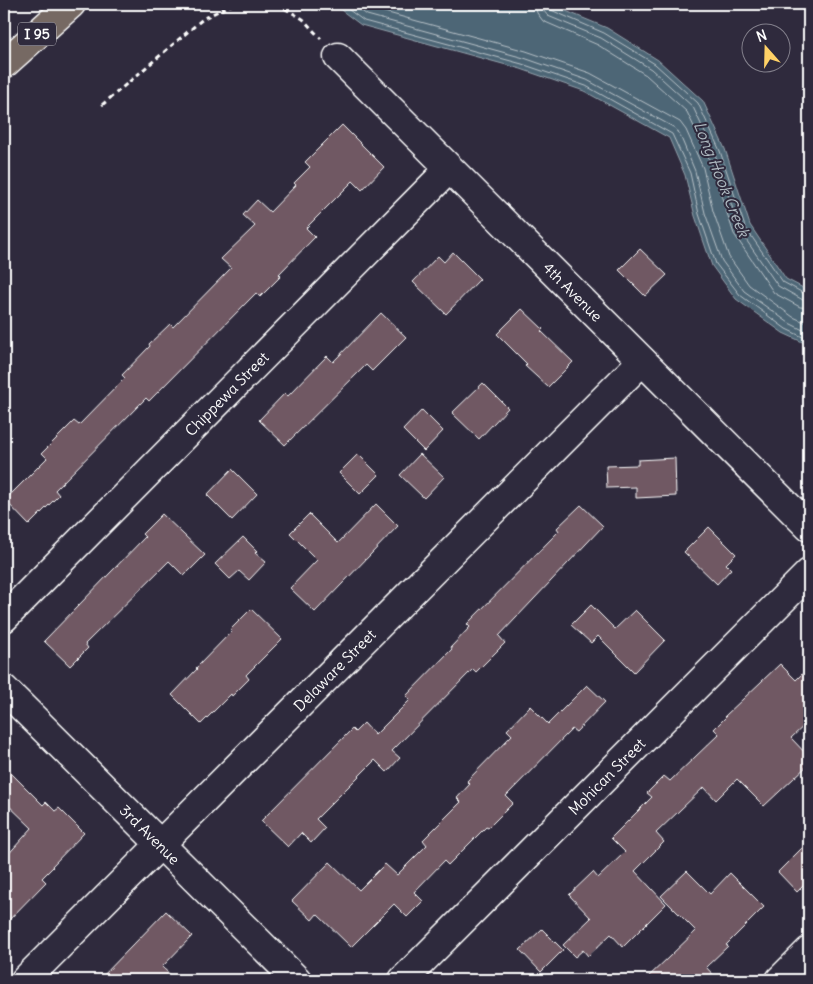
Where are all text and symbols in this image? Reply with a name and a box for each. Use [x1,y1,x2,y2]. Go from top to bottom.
road number: I 95 [18,22,56,46]
north arrow [740,22,790,72]
text: N [754,26,769,46]
water label: Long Hook Creek [690,118,755,241]
street label: 4th Avenue [539,258,607,325]
street label: Chippewa Street [181,347,272,440]
street label: Delaware Street [289,625,379,715]
street label: Mohican Street [564,734,649,819]
street label: 3rd Avenue [116,800,184,868]

